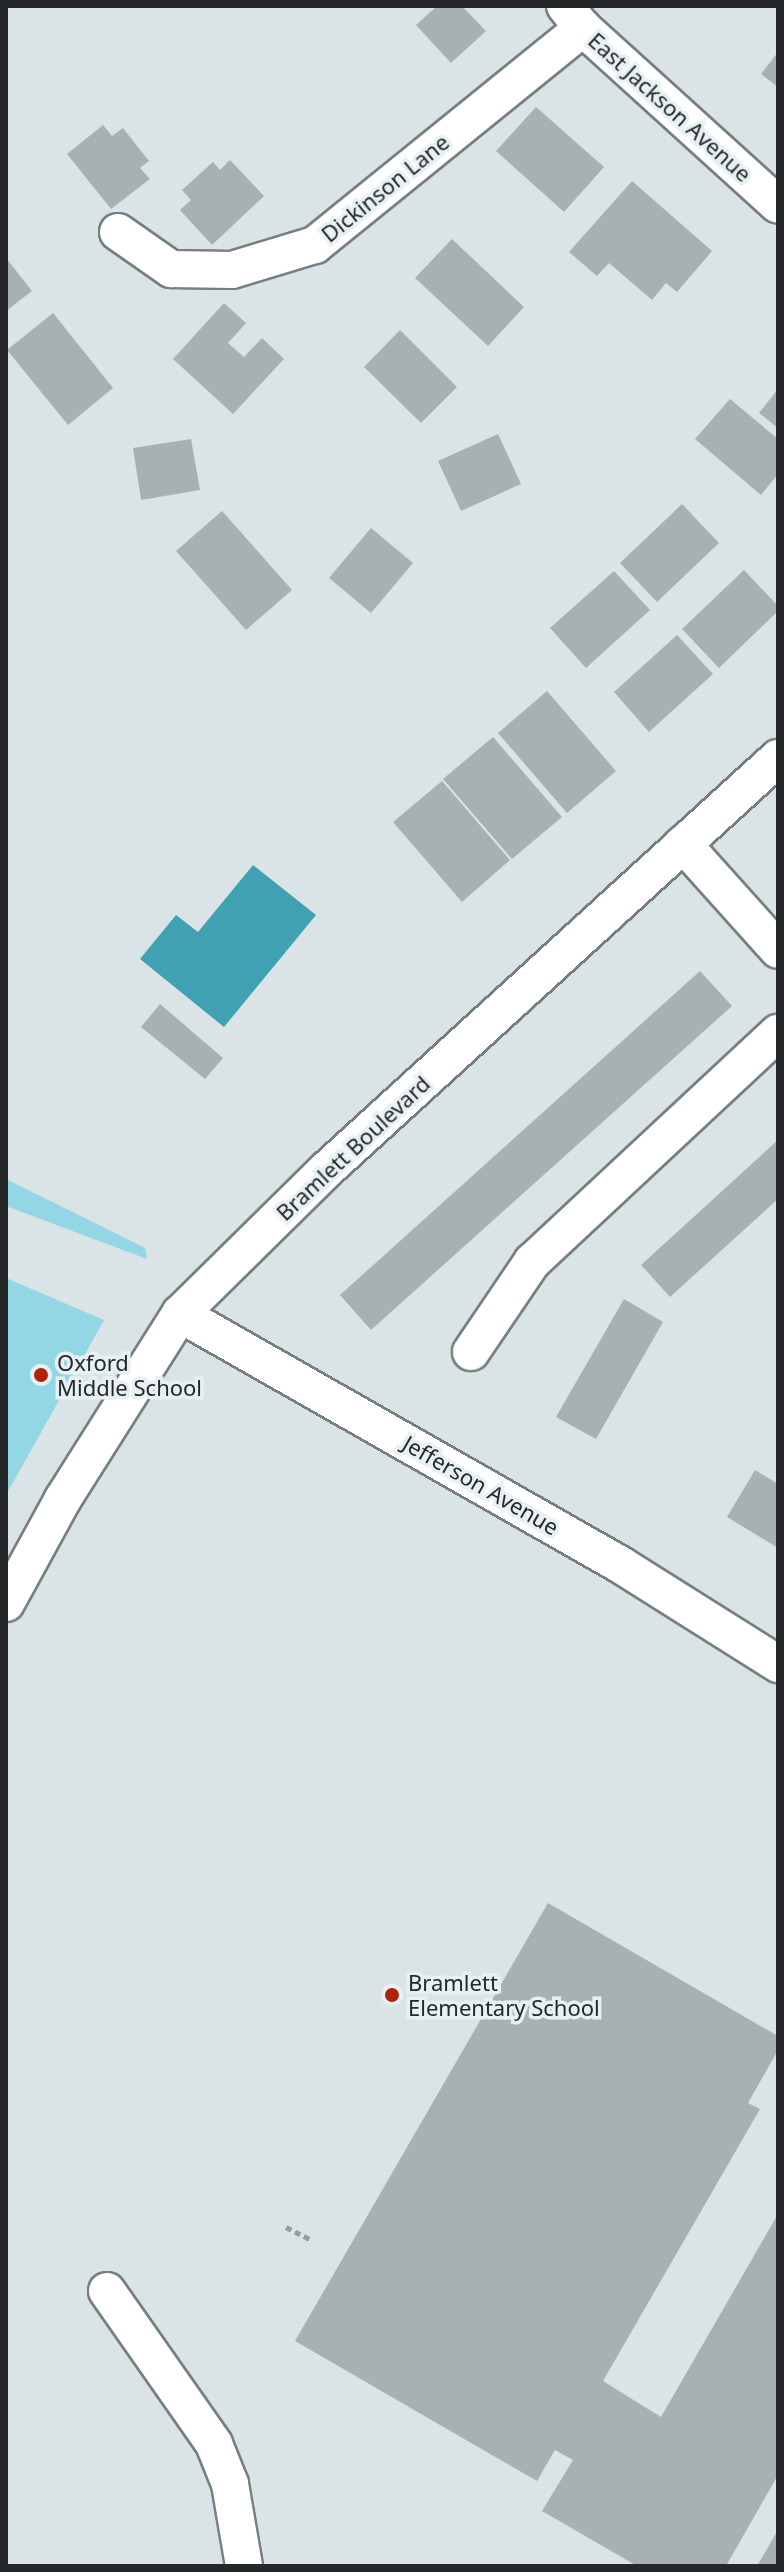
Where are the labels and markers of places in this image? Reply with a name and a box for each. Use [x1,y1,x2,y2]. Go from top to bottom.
place label: Oxford Middle School [57,1349,202,1400]
marker: Oxford Middle School [32,1366,50,1384]
place label: Bramlett Elementary School [408,1969,600,2020]
marker: Bramlett Elementary School [383,1986,401,2004]

